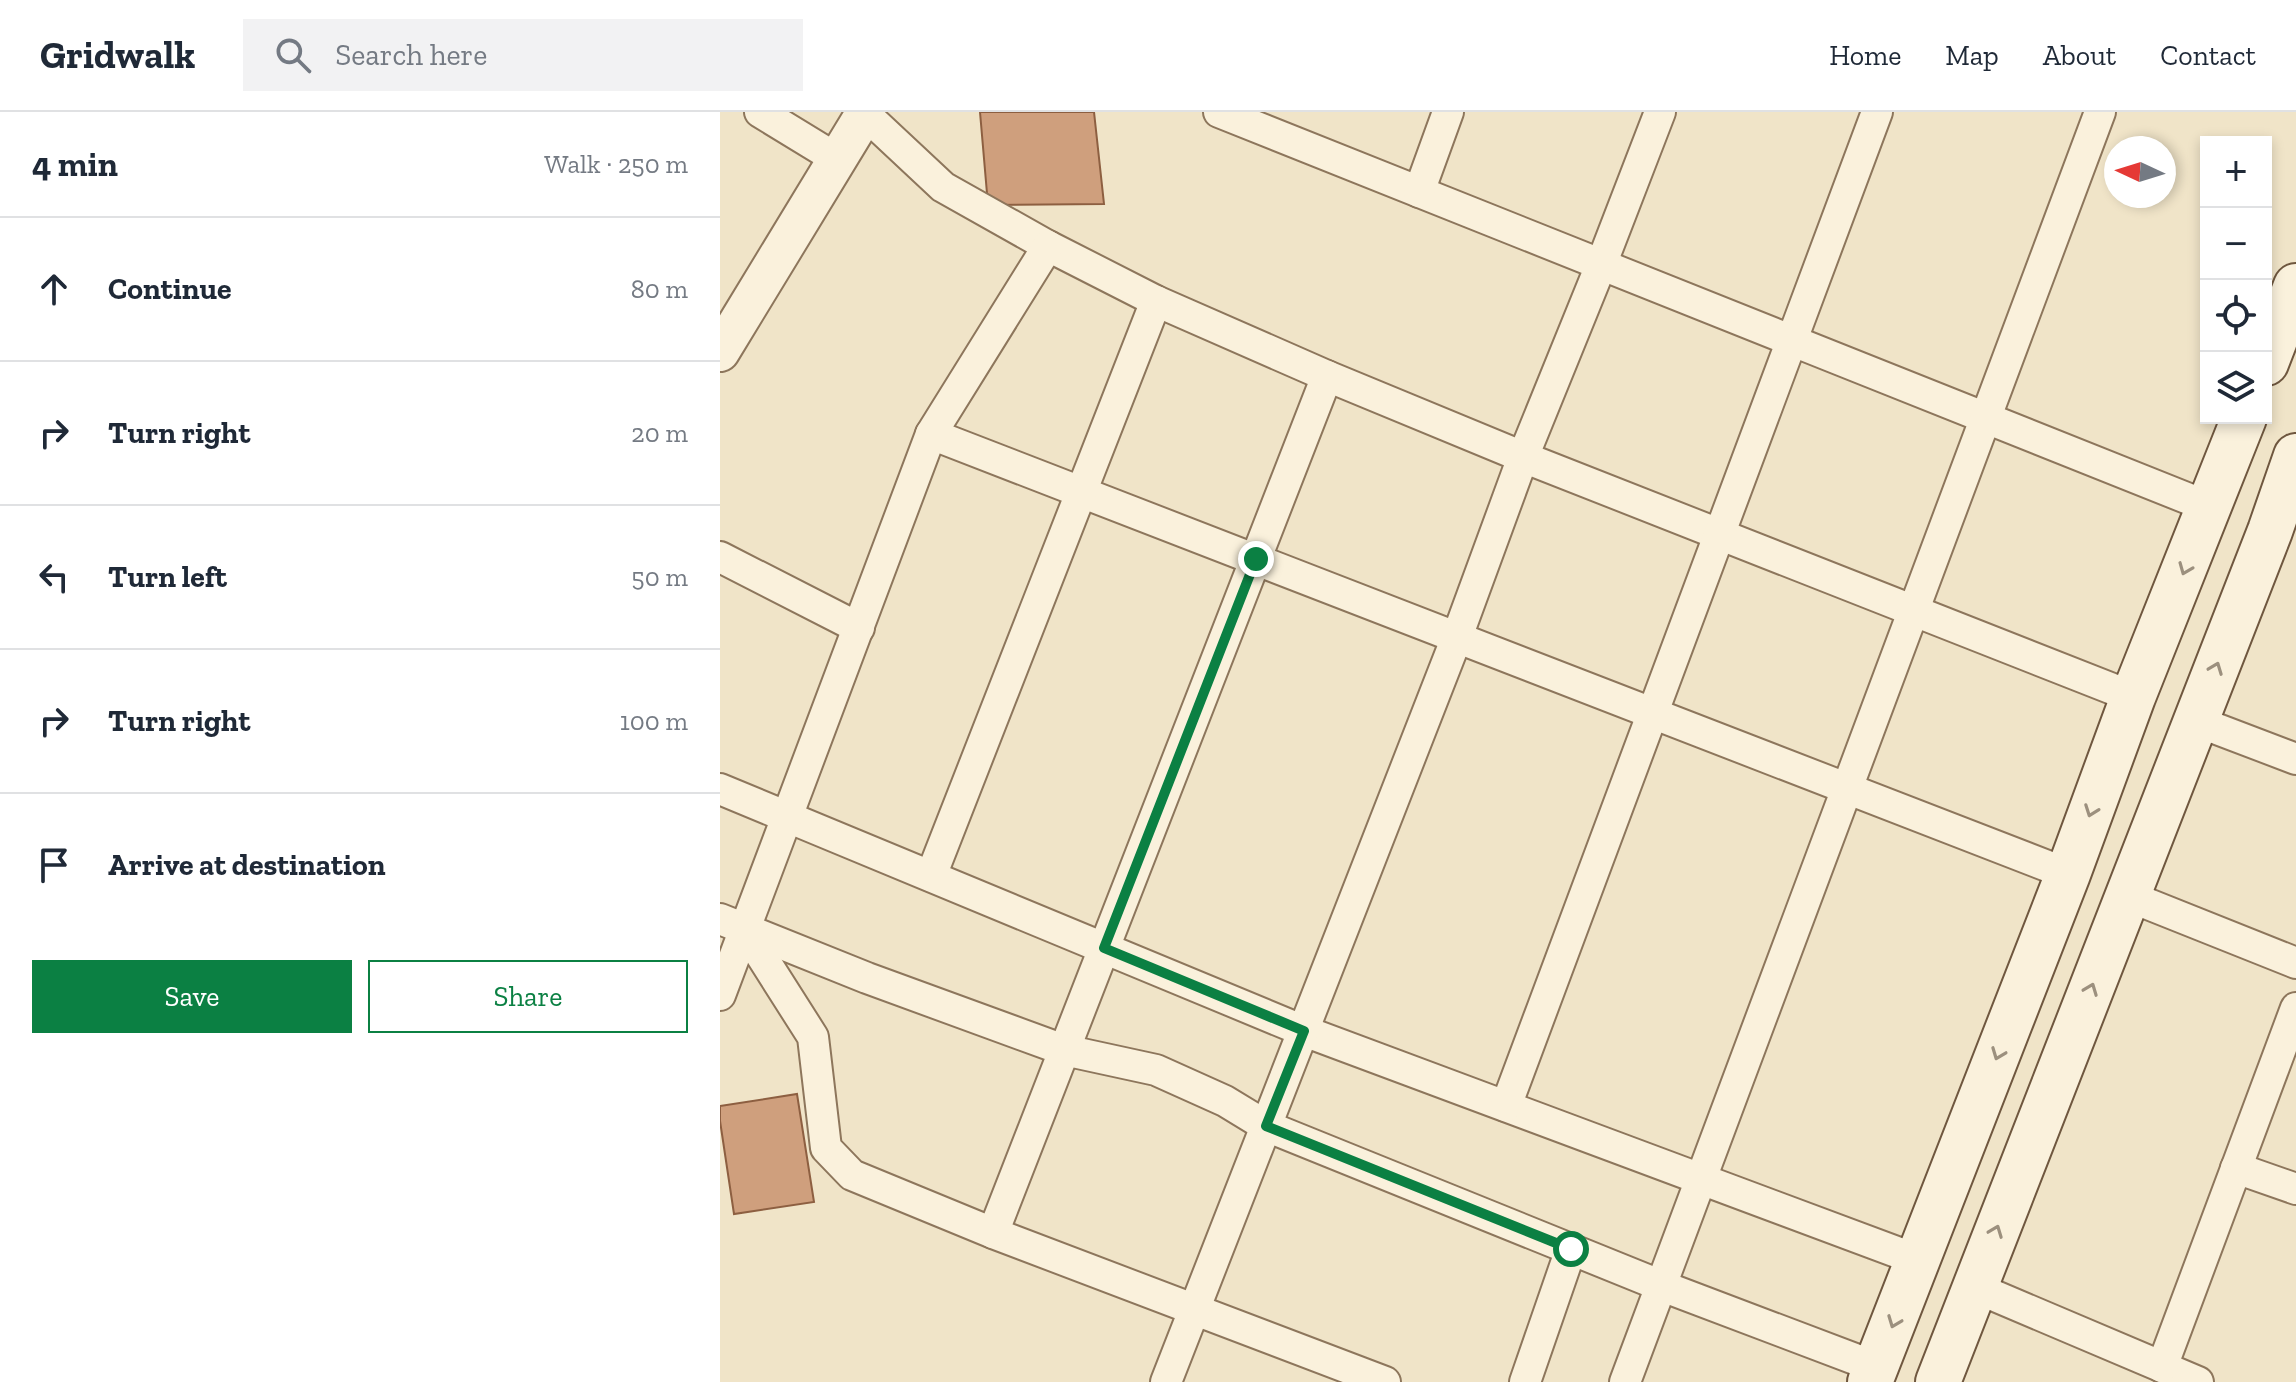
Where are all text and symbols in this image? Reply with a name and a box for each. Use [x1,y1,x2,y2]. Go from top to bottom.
search box [243,19,803,91]
text: Gridwalk [40,32,195,78]
icon: search [271,33,315,77]
text: Search here [335,37,487,73]
text: Home [1829,39,1901,72]
text: Map [1945,39,1999,72]
text: About [2043,39,2116,72]
text: Contact [2160,39,2256,72]
north arrow [2104,136,2176,208]
map controls [2200,136,2272,424]
button: + [2200,136,2272,208]
text: 4 min [32,144,118,185]
text: Walk · 250 m [544,148,688,180]
button: − [2200,208,2272,280]
icon: ahead [32,267,76,311]
text: Continue [108,271,232,307]
text: 80 m [631,273,688,305]
button: locate [2200,280,2272,352]
button: layers [2200,352,2272,424]
icon: right [32,411,76,455]
text: Turn right [108,415,250,451]
text: 20 m [631,417,688,449]
route end [1238,541,1274,577]
icon: left [32,555,76,599]
text: Turn left [108,559,227,595]
text: 50 m [631,561,688,593]
one-way arrow [2178,561,2194,575]
one-way arrow [2207,662,2223,676]
icon: right [32,699,76,743]
text: Turn right [108,703,250,739]
text: 100 m [620,705,688,737]
one-way arrow [2084,803,2101,817]
icon: arrive [32,843,76,887]
text: Arrive at destination [108,847,385,883]
button: Save [32,960,352,1033]
button: Share [368,960,688,1033]
one-way arrow [2081,983,2098,997]
one-way arrow [1991,1046,2008,1060]
one-way arrow [1986,1225,2003,1239]
route start [1553,1231,1589,1267]
one-way arrow [1887,1314,1903,1328]

